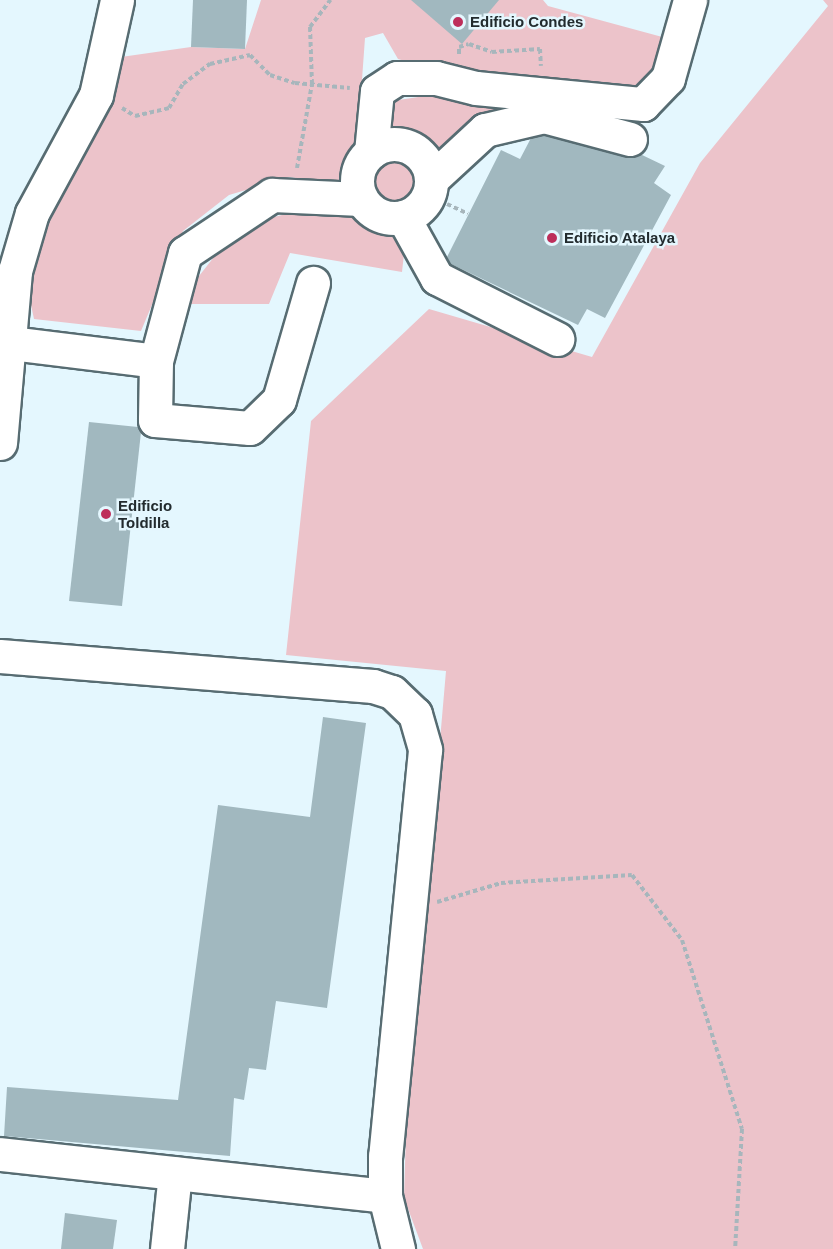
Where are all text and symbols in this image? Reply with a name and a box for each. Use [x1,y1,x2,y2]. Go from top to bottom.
place label: Edificio Condes [470,13,583,31]
marker: Edificio Condes [451,15,465,29]
place label: Edificio Atalaya [564,229,676,247]
marker: Edificio Atalaya [545,231,559,245]
place label: Edificio Toldilla [118,496,172,531]
marker: Edificio Toldilla [99,507,113,521]

